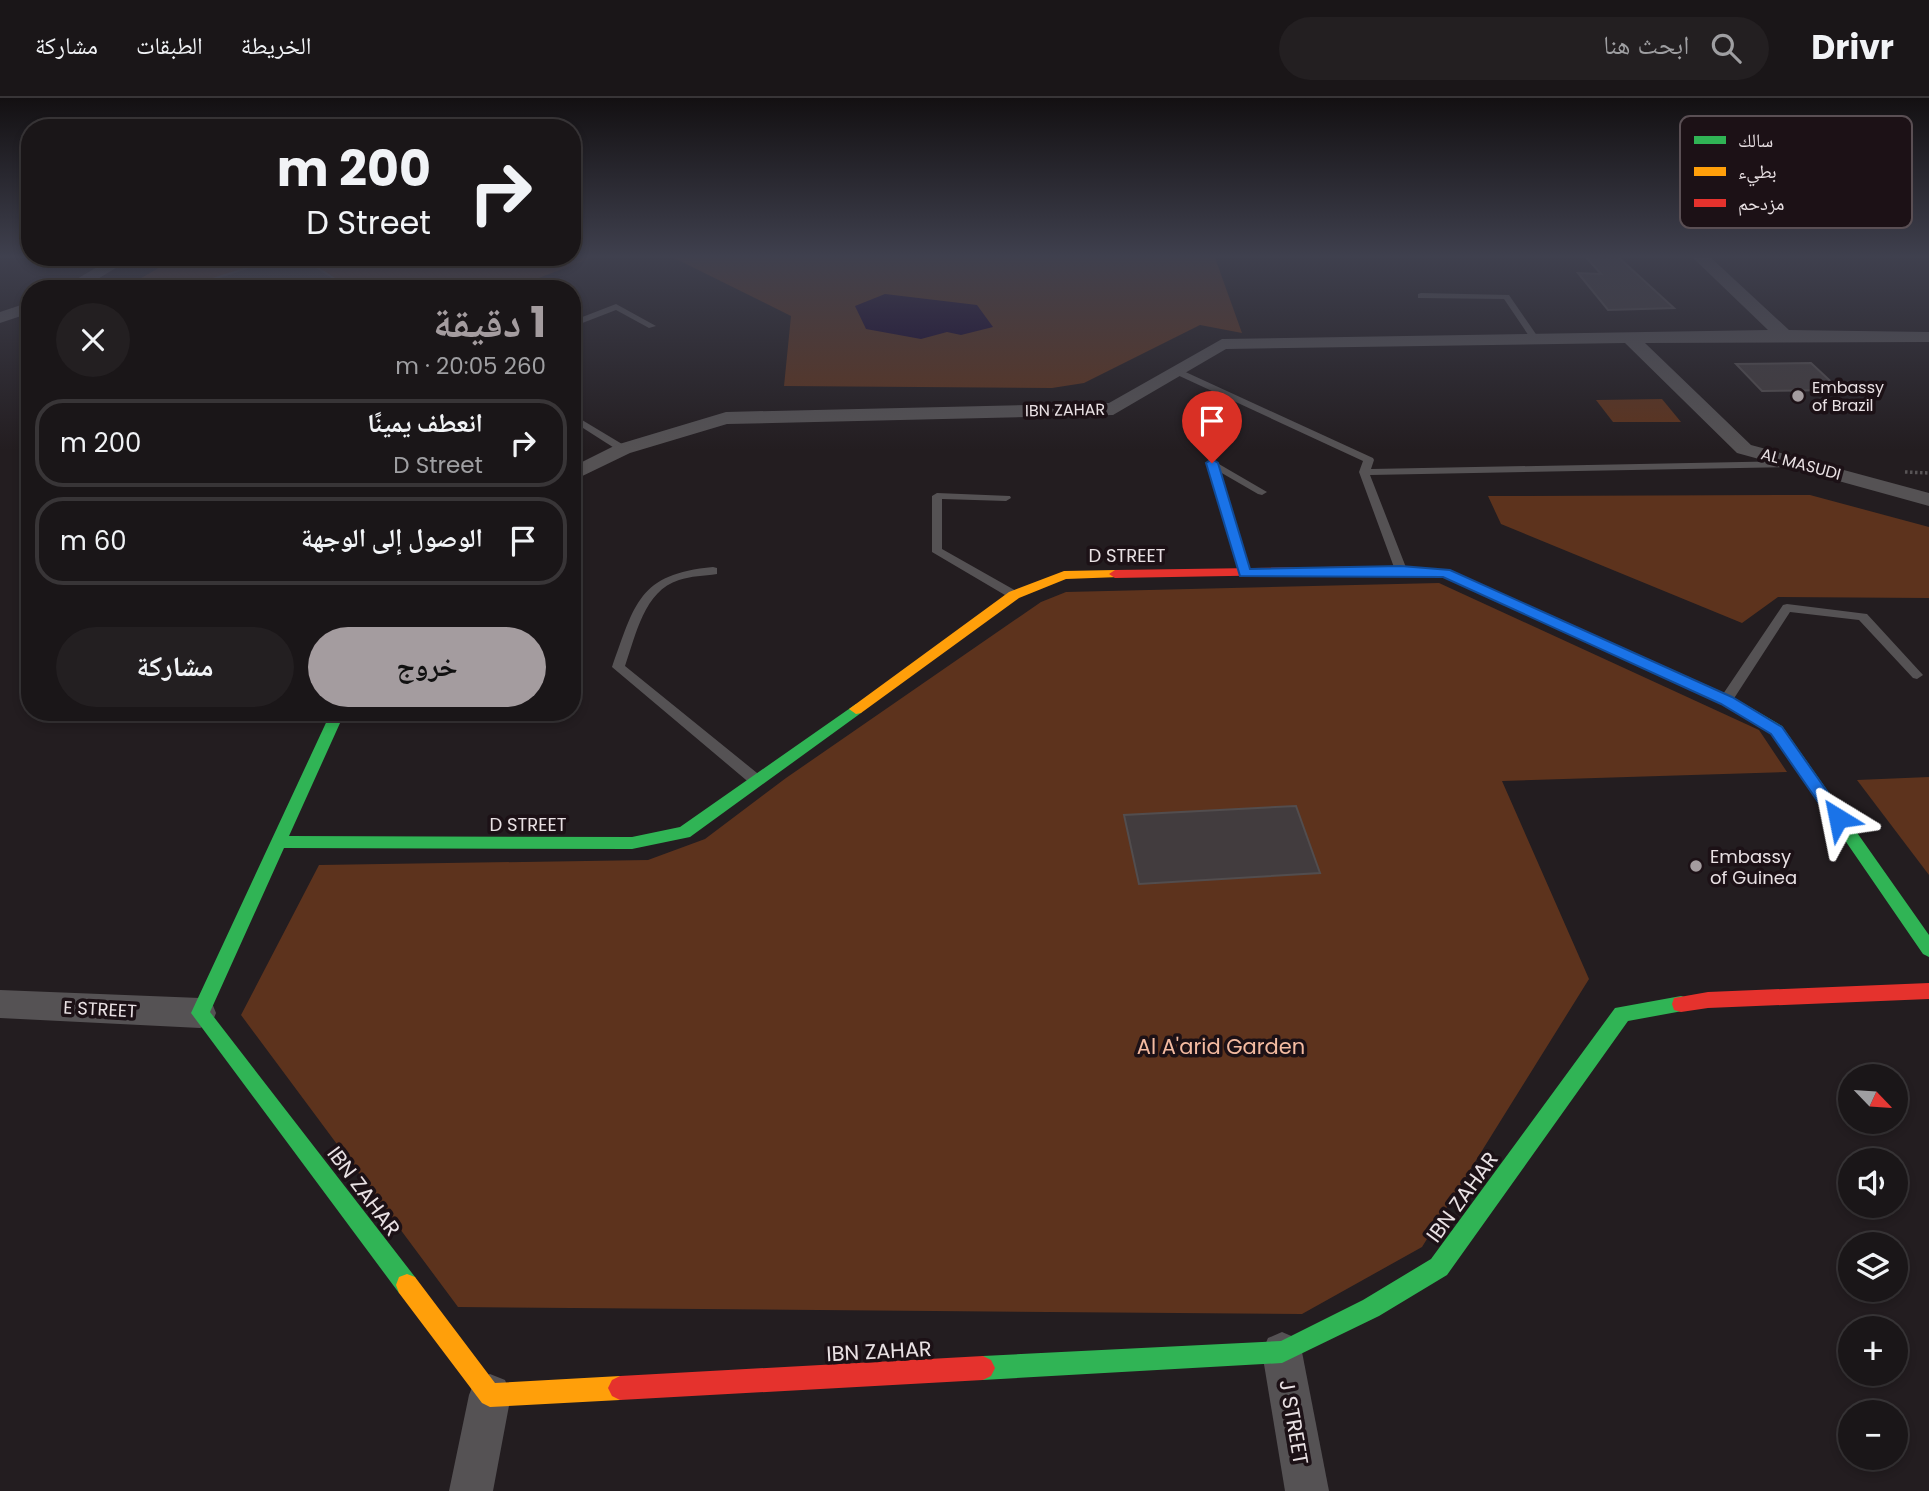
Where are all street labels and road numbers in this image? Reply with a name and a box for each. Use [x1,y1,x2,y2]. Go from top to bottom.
street label: IBN ZAHAR [1025,398,1105,422]
street label: AL MASUDI [1758,442,1844,486]
street label: D STREET [1089,543,1166,568]
street label: D STREET [490,812,567,837]
street label: E STREET [63,995,138,1023]
street label: IBN ZAHAR [321,1140,407,1242]
street label: IBN ZAHAR [1419,1146,1505,1248]
street label: IBN ZAHAR [826,1334,932,1368]
street label: J STREET [1272,1377,1316,1467]

